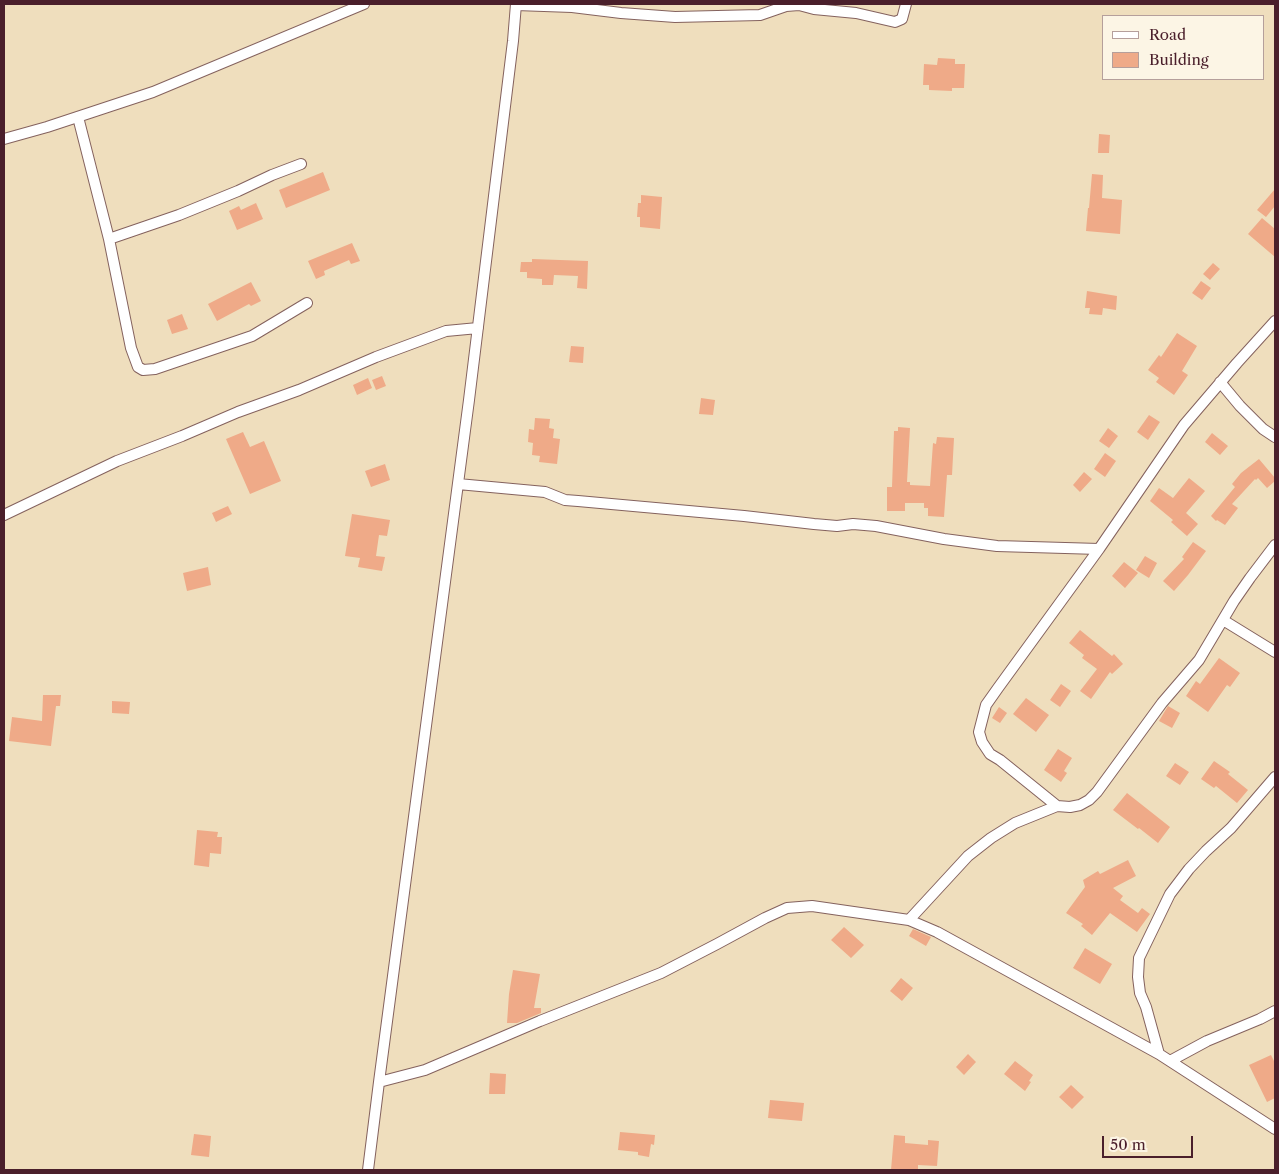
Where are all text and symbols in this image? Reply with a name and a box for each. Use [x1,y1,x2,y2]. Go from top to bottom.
legend [1102,15,1264,80]
text: Road [1149,25,1186,44]
text: Building [1149,50,1209,69]
scale bar [1104,1126,1195,1158]
text: 50 m [1110,1135,1146,1154]

